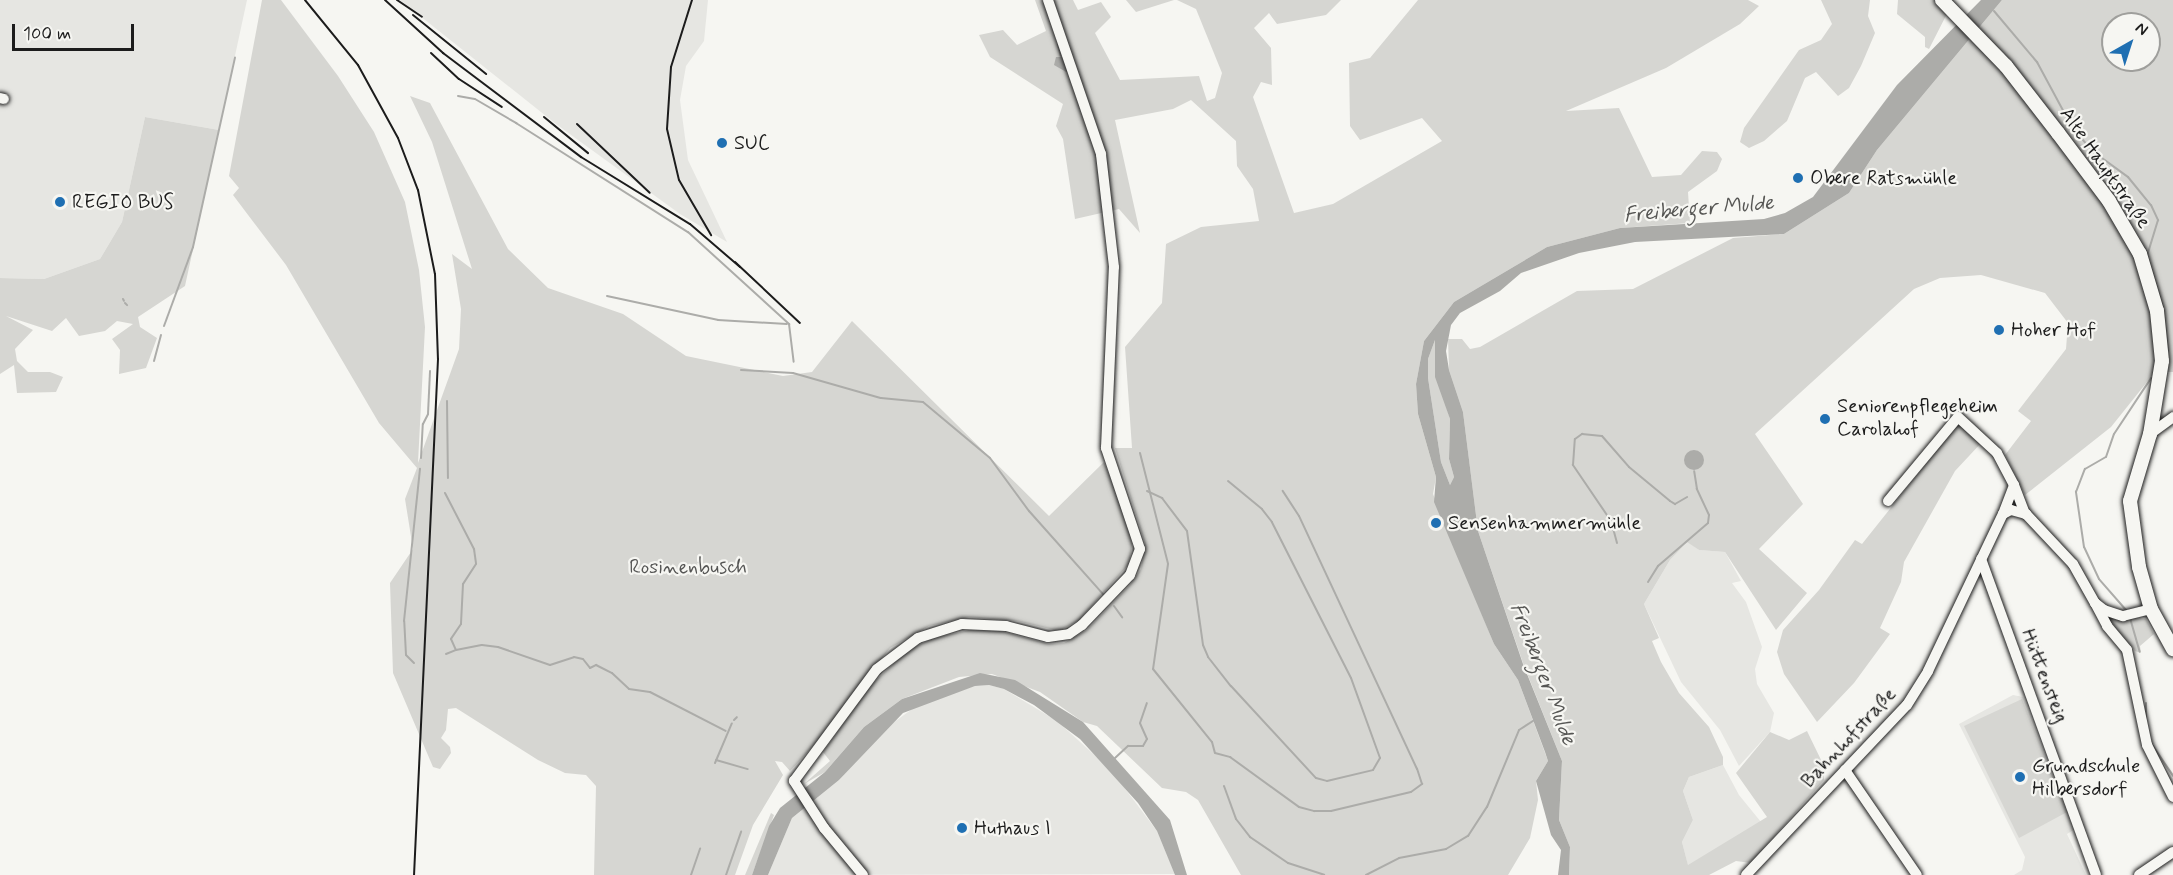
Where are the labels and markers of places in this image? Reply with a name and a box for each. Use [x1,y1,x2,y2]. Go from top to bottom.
place label: SUC [734,131,770,155]
marker: SUC [715,136,729,150]
place label: Obere Ratsmühle [1810,166,1952,190]
marker: Obere Ratsmühle [1791,171,1805,185]
place label: REGIO BUS [72,190,174,214]
marker: REGIO BUS [53,195,67,209]
place label: Hoher Hof [2011,318,2097,342]
marker: Hoher Hof [1992,323,2006,337]
place label: Seniorenpflegeheim Carolahof [1837,395,1998,442]
marker: Seniorenpflegeheim Carolahof [1818,412,1832,426]
place label: Sensenhammermühle [1448,511,1641,535]
marker: Sensenhammermühle [1429,516,1443,530]
place label: Grundschule Hilbersdorf [2032,754,2140,801]
marker: Grundschule Hilbersdorf [2013,770,2027,784]
place label: Huthaus I [974,816,1055,840]
marker: Huthaus I [955,821,969,835]

